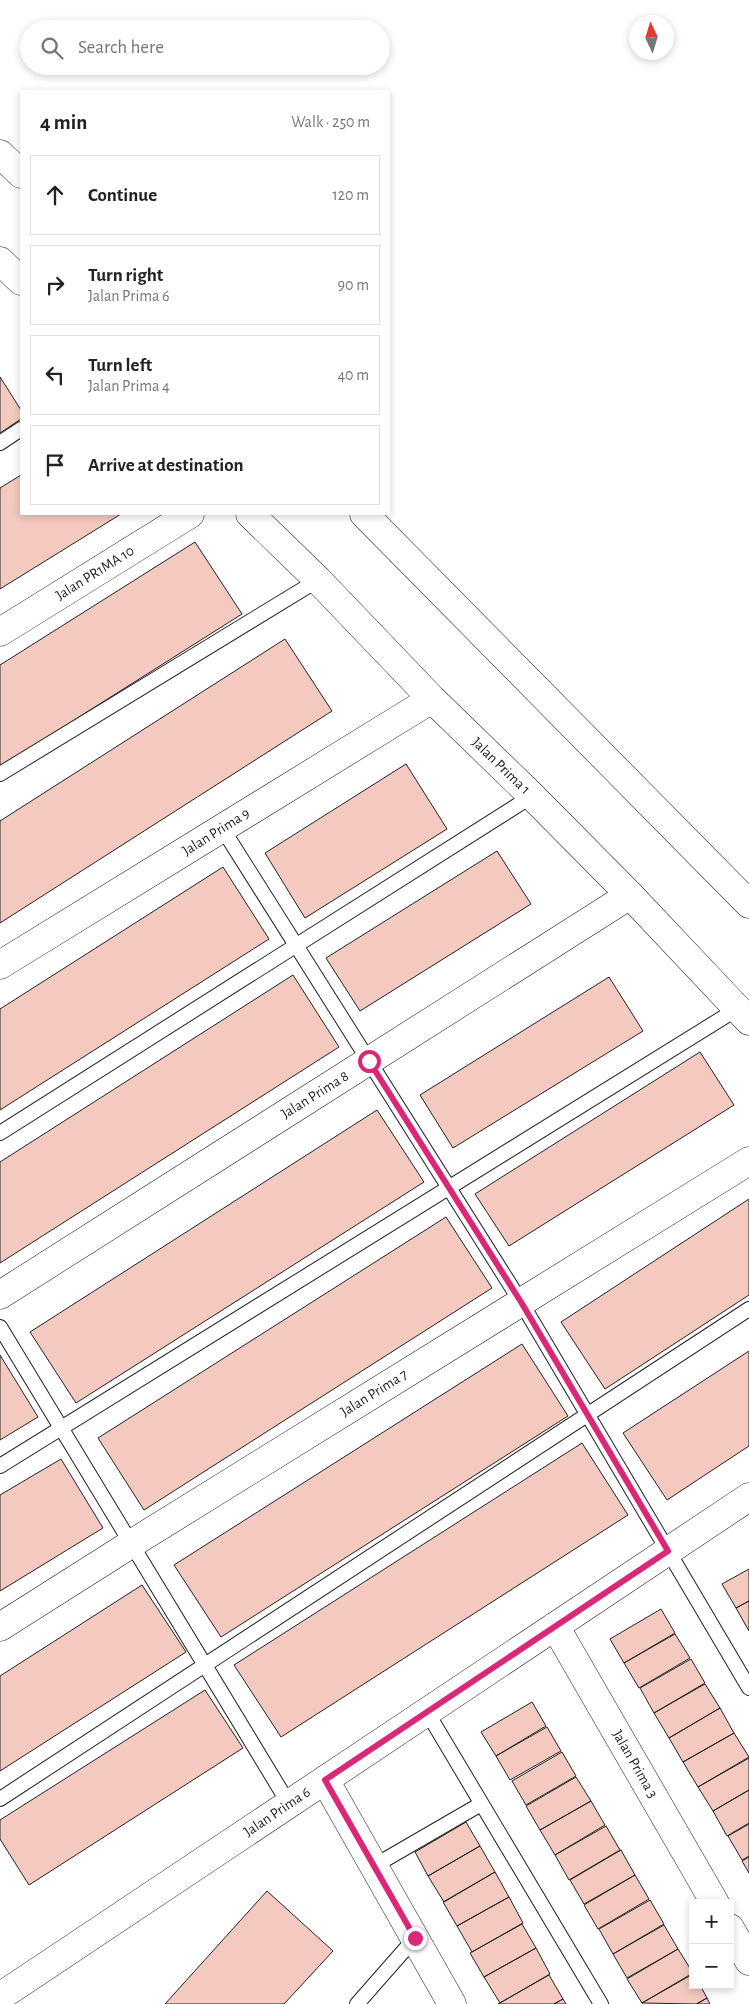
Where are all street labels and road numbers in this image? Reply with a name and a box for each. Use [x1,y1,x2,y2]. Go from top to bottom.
street label: Jalan PR1MA 10 [53,543,137,603]
street label: Jalan Prima 1 [469,735,533,797]
street label: Jalan Prima 9 [180,805,252,859]
street label: Jalan Prima 8 [279,1068,351,1122]
street label: Jalan Prima 7 [338,1367,410,1419]
street label: Jalan Prima 3 [610,1727,660,1801]
street label: Jalan Prima 6 [241,1784,313,1840]

